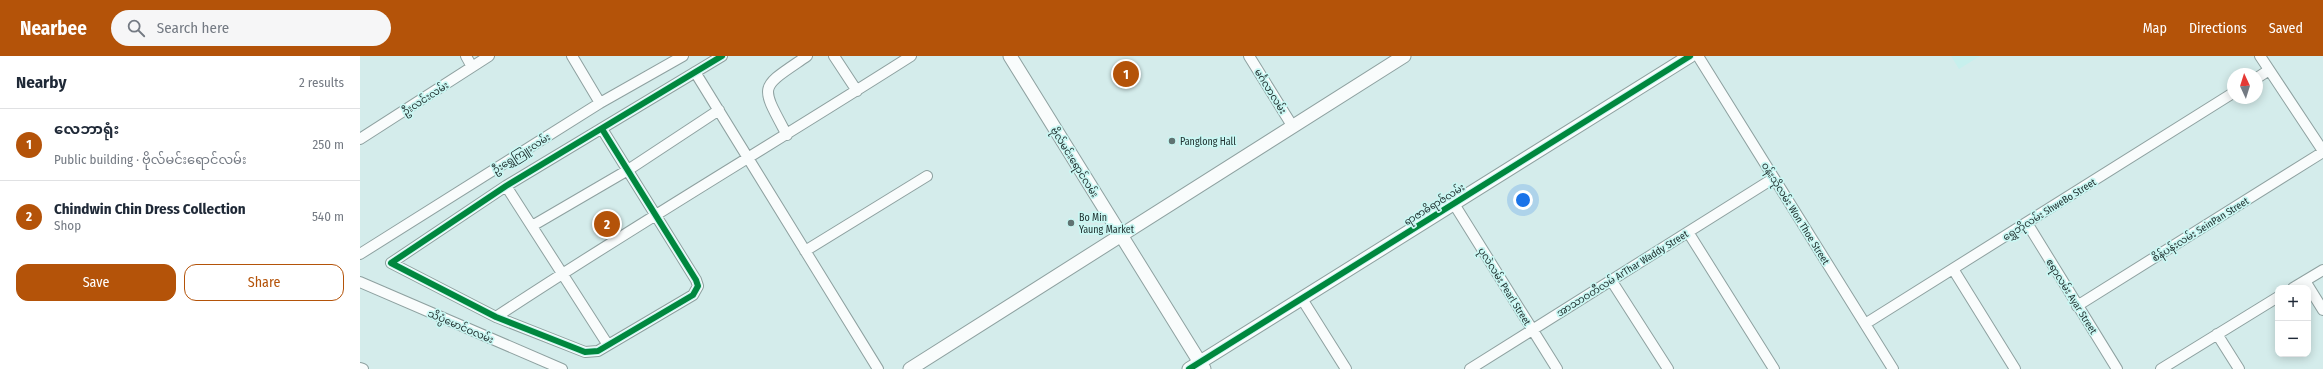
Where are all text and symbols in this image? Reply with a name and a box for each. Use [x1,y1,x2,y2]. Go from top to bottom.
search box [111,10,391,46]
text: Nearbee [20,17,87,40]
icon: search [125,17,147,39]
text: Search here [157,19,229,37]
text: Map [2143,20,2167,37]
text: Directions [2189,20,2247,37]
text: Saved [2269,20,2303,37]
pin: 1 [1113,59,1139,89]
street label: မင်္ဂလာလမ်း [1252,66,1290,116]
north arrow [2227,68,2263,104]
text: Nearby [16,72,67,93]
text: 2 results [299,75,344,90]
street label: ဦးလင်းလမ်း [399,78,452,120]
text: လေဘာရုံး [54,120,119,138]
street label: ဗိုလ်မင်းရောင်လမ်း [1046,124,1102,201]
street label: ဦးရွှေကြူးလမ်း [489,130,554,178]
marker: Panglong Hall [1167,136,1177,146]
place label: Panglong Hall [1180,136,1236,148]
text: 1 [26,137,32,152]
text: 250 m [312,137,344,152]
text: Public building · ဗိုလ်မင်းရောင်လမ်း [54,152,246,167]
street label: ဝန်းသိုလမ်း Won Thoe Street [1757,159,1834,269]
street label: ရွှေဘိုလမ်း ShweBo Street [2000,174,2100,245]
street label: ရာဇာဓိရာဇ်လမ်း [1401,180,1468,230]
your location [1513,190,1533,210]
street label: စိန်ပန်းလမ်း SeinPan Street [2149,193,2253,266]
text: Chindwin Chin Dress Collection [54,200,246,218]
text: 2 [26,209,32,224]
text: 540 m [312,209,344,224]
pin: 2 [594,209,620,239]
place label: Bo Min Yaung Market [1079,212,1135,236]
text: Shop [54,218,81,233]
marker: Bo Min Yaung Market [1066,218,1076,228]
street label: အာသာဝတီလမ် ArThar Waddy Street [1553,226,1691,319]
street label: ပုလဲလမ်း Pearl Street [1474,244,1535,329]
street label: ဧရာလမ်း Ayar Street [2041,256,2101,338]
button: Save [16,264,176,301]
button: Share [184,264,344,301]
map controls [2275,285,2311,357]
button: + [2275,285,2311,321]
street label: သိပ္ပံမောင်ဝလမ်း [425,306,496,348]
button: − [2275,321,2311,357]

